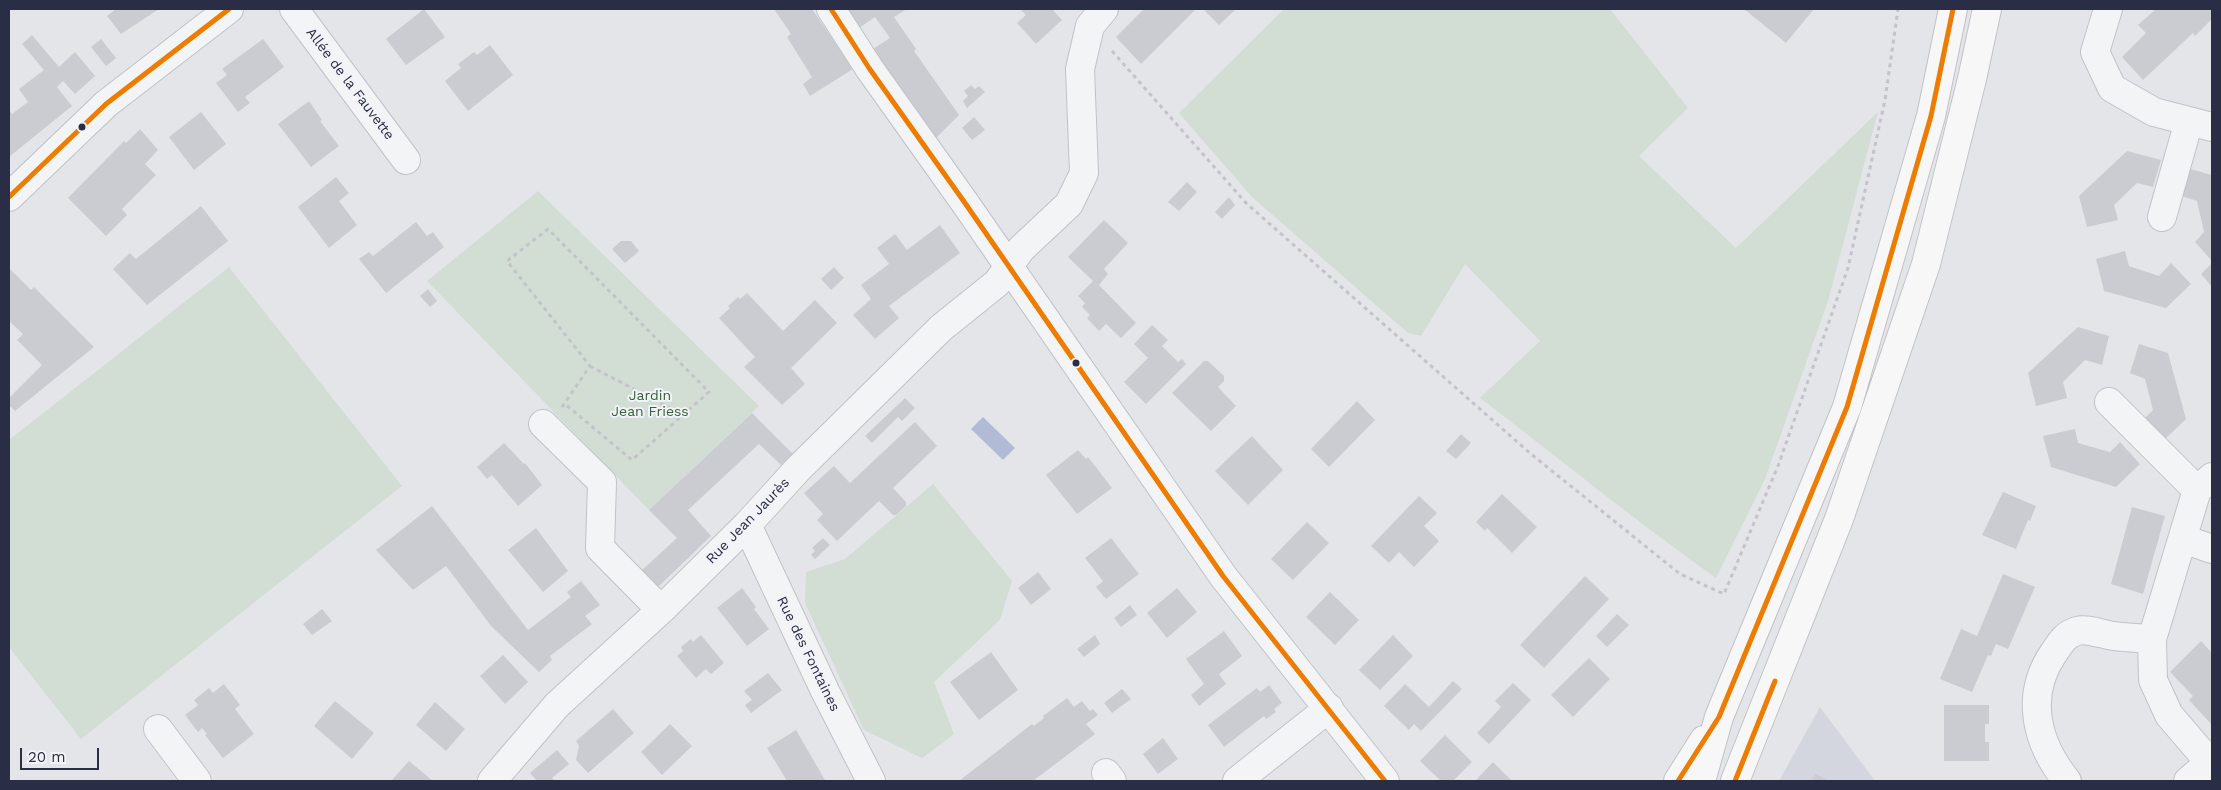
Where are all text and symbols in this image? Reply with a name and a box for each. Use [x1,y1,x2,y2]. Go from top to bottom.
street label: Allée de la Fauvette [302,25,398,143]
unlabelled marker [77,122,87,132]
unlabelled marker [1071,358,1081,368]
park label: Jardin Jean Friess [611,388,689,421]
street label: Rue Jean Jaurès [703,474,793,568]
street label: Rue des Fontaines [773,594,843,714]
scale bar [22,738,101,770]
text: 20 m [28,748,66,766]

